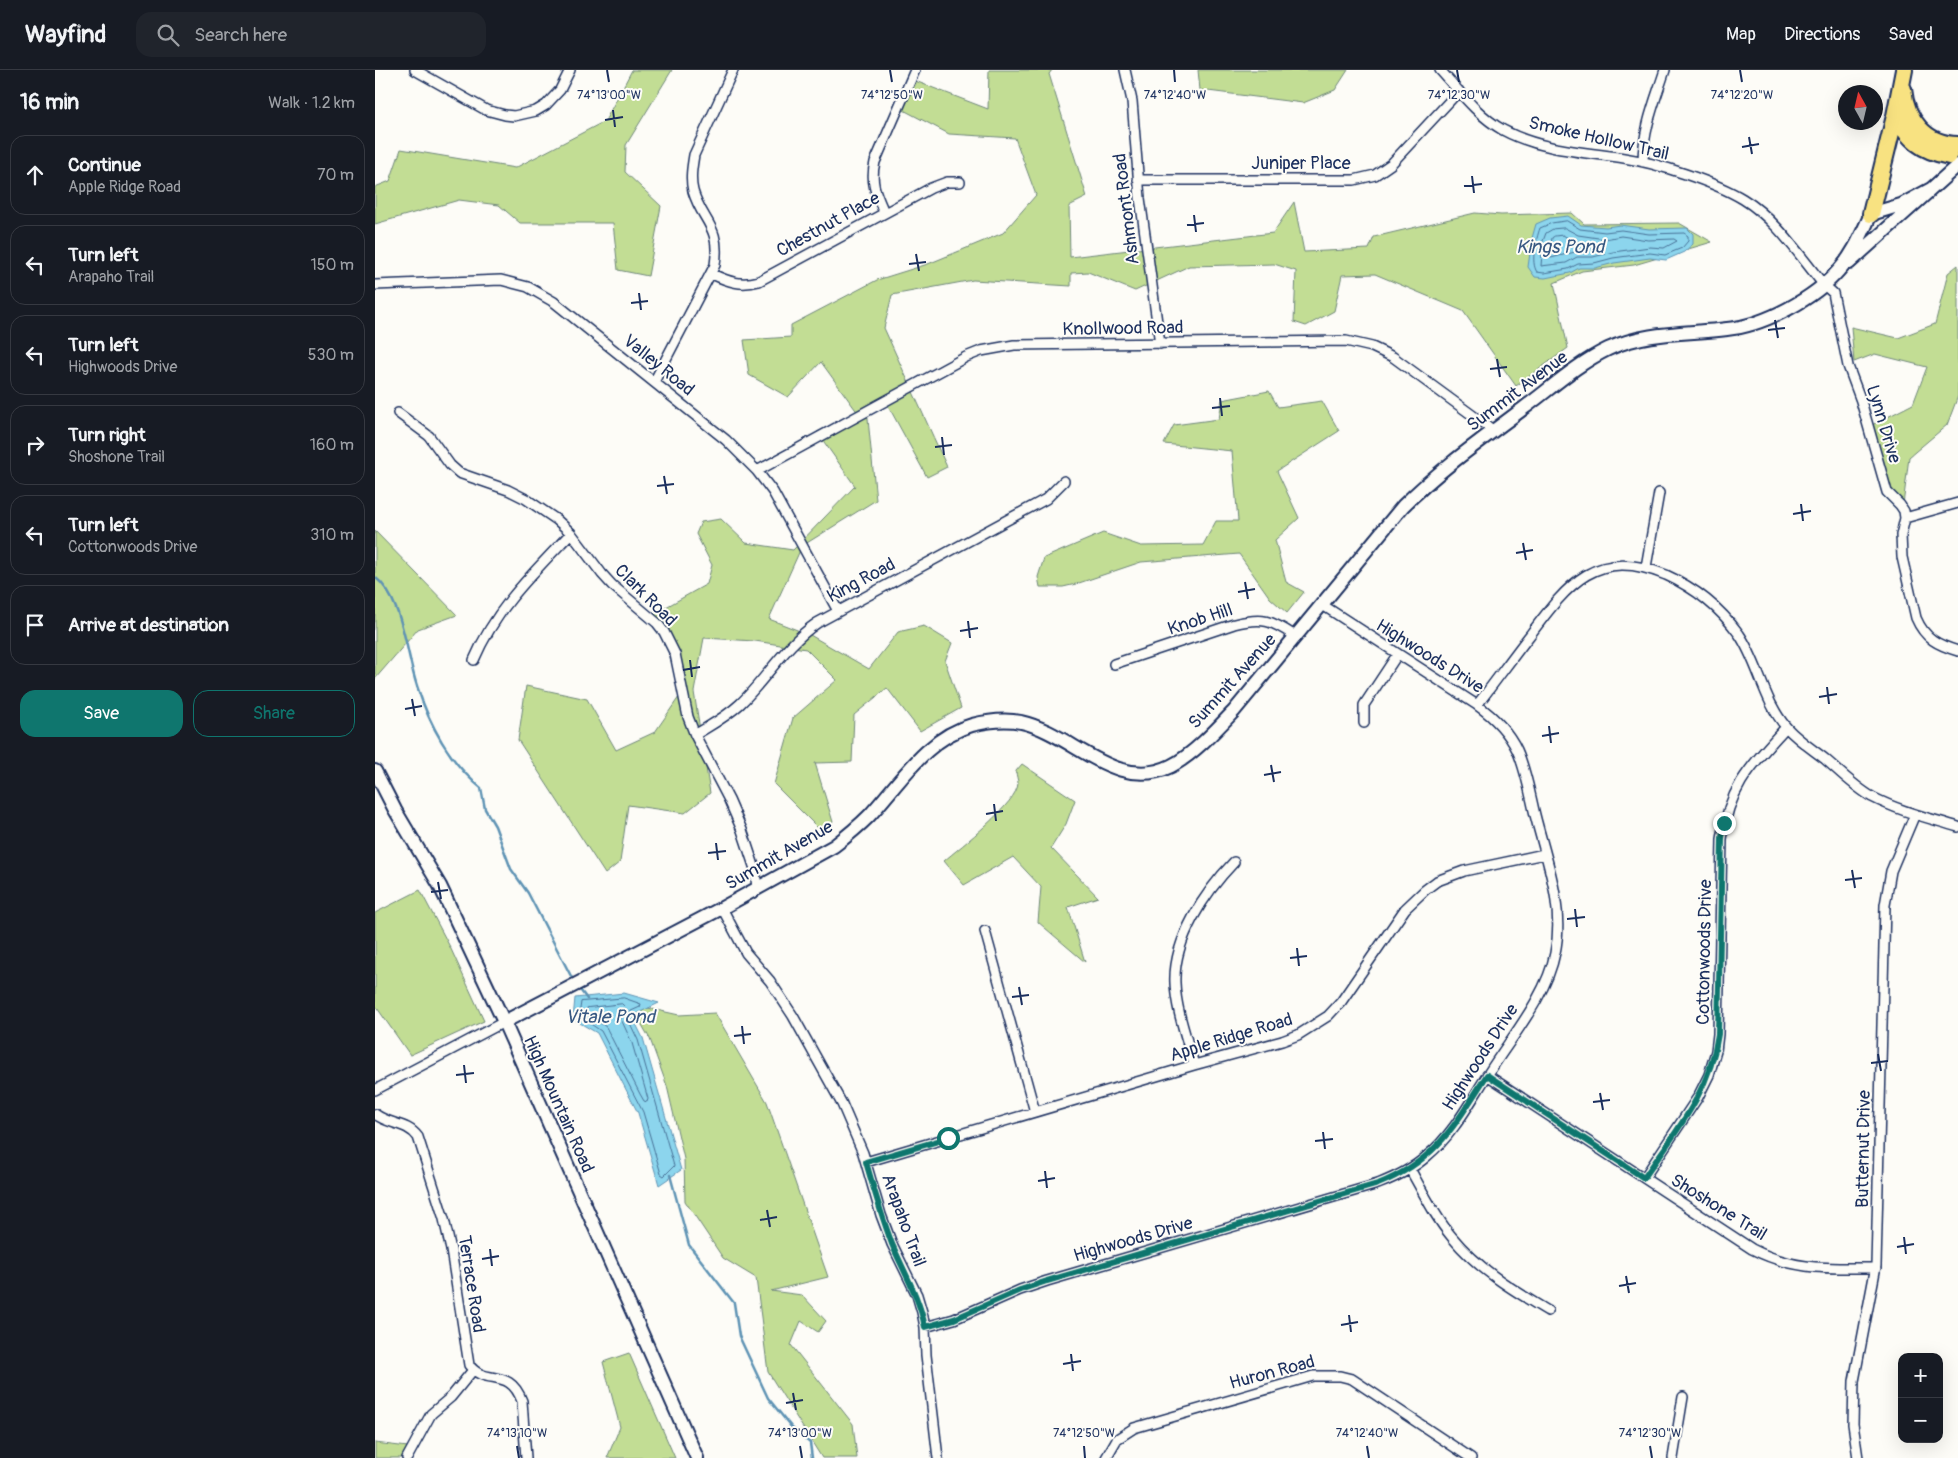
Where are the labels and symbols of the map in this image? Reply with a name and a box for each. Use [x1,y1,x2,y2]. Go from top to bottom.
north arrow [1838,85,1883,130]
text: 74°13'00"W [577,88,641,103]
text: 74°12'50"W [861,88,923,103]
text: 74°12'40"W [1144,88,1206,103]
text: 74°12'30"W [1428,88,1490,103]
text: 74°12'20"W [1711,88,1773,103]
street label: Smoke Hollow Trail [1526,111,1671,166]
street label: Ashmont Road [1108,152,1145,266]
street label: Juniper Place [1251,152,1351,175]
street label: Chestnut Place [772,187,884,262]
water label: Kings Pond [1516,235,1607,259]
street label: Knollwood Road [1062,316,1184,341]
street label: Valley Road [618,330,699,401]
street label: Summit Avenue [1462,346,1573,437]
street label: Lynn Drive [1861,382,1906,466]
street label: King Road [823,553,899,608]
street label: Clark Road [610,559,682,631]
street label: Knob Hill [1165,598,1236,641]
street label: Highwoods Drive [1371,614,1488,699]
street label: Summit Avenue [1183,629,1281,734]
route end [1713,812,1736,835]
street label: Summit Avenue [721,815,837,896]
street label: Cottonwoods Drive [1692,879,1717,1025]
street label: Highwoods Drive [1437,999,1524,1115]
water label: Vitale Pond [565,1005,658,1029]
street label: Apple Ridge Road [1167,1008,1295,1067]
street label: High Mountain Road [518,1032,599,1176]
street label: Butternut Drive [1851,1090,1876,1208]
route start [937,1127,960,1150]
street label: Shoshone Trail [1666,1169,1771,1246]
street label: Arapaho Trail [876,1171,931,1270]
street label: Highwoods Drive [1071,1211,1196,1267]
street label: Terrace Road [452,1234,491,1334]
street label: Huron Road [1227,1350,1317,1395]
text: 74°13'10"W [487,1426,547,1441]
text: 74°13'00"W [768,1426,832,1441]
text: 74°12'50"W [1053,1426,1115,1441]
text: 74°12'40"W [1336,1426,1398,1441]
text: 74°12'30"W [1619,1426,1681,1441]

